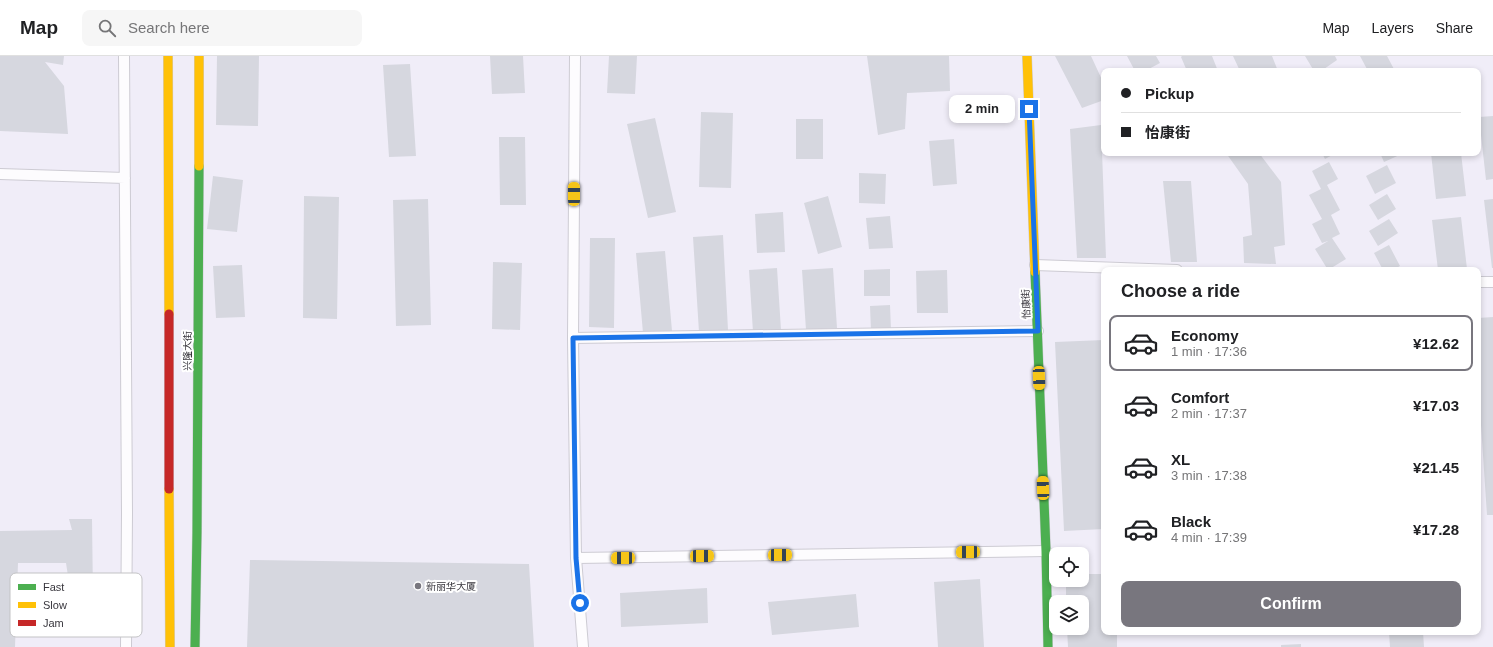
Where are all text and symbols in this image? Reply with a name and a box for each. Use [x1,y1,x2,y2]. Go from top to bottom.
search box [82,10,362,46]
text: Map [20,17,58,38]
icon: search [96,17,118,39]
text: Search here [128,19,210,36]
text: Map [1322,20,1350,36]
text: Layers [1372,20,1414,36]
text: Share [1436,20,1473,36]
text: Pickup [1145,85,1194,102]
callout: 2 min [949,95,1015,123]
route end [1020,100,1038,118]
text: 2 min [965,101,999,116]
text: 怡康街 [1145,124,1190,141]
car [568,182,580,206]
text: Choose a ride [1121,281,1240,301]
street label: 怡康街 [1020,289,1032,319]
icon: car [1123,325,1159,361]
text: Economy [1171,327,1239,344]
street label: 兴隆大街 [182,331,193,371]
text: ¥12.62 [1413,335,1459,352]
text: 1 min · 17:36 [1171,344,1247,359]
car [1033,366,1045,390]
icon: car [1123,387,1159,423]
text: Comfort [1171,389,1229,406]
text: ¥17.03 [1413,397,1459,414]
text: 2 min · 17:37 [1171,406,1247,421]
icon: car [1123,449,1159,485]
text: XL [1171,451,1190,468]
text: ¥21.45 [1413,459,1459,476]
text: 3 min · 17:38 [1171,468,1247,483]
car [1037,476,1049,500]
icon: car [1123,511,1159,547]
text: Black [1171,513,1211,530]
text: ¥17.28 [1413,521,1459,538]
text: 4 min · 17:39 [1171,530,1247,545]
car [956,546,980,558]
map controls [1049,547,1089,635]
button: locate [1049,547,1089,587]
car [768,549,792,561]
car [690,550,714,562]
car [611,552,635,564]
legend [10,573,142,637]
text: Fast [43,581,64,593]
marker: 新丽华大厦 [413,581,423,591]
place label: 新丽华大厦 [426,581,476,592]
button: Confirm [1121,581,1461,627]
route start [571,594,589,612]
button: layers [1049,595,1089,635]
text: Slow [43,599,67,611]
text: Jam [43,617,64,629]

